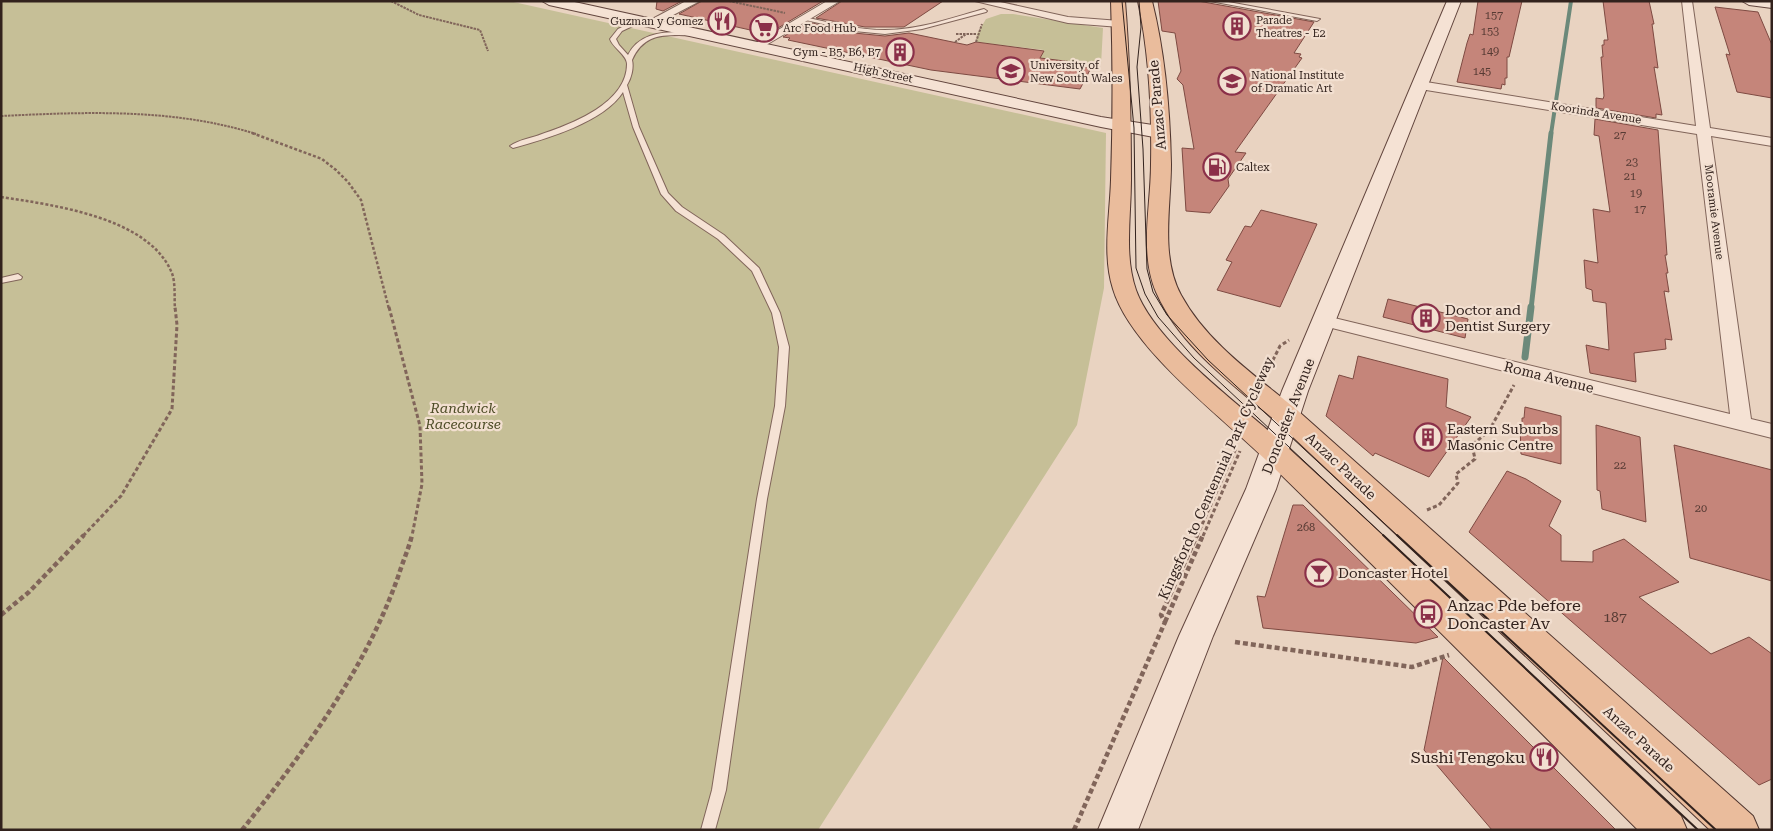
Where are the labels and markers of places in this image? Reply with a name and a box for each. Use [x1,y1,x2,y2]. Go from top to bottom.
restaurant icon: Guzman y Gomez [707,6,737,36]
building icon: Parade Theatres - E2 [1222,11,1252,41]
supermarket icon: Arc Food Hub [749,13,779,43]
place label: Parade Theatres - E2 [1256,14,1326,40]
place label: Guzman y Gomez [610,15,703,28]
place label: Arc Food Hub [783,22,857,35]
building icon: Gym - B5, B6, B7 [885,37,915,67]
place label: Gym - B5, B6, B7 [793,46,881,59]
school or university icon: University of New South Wales [996,56,1026,86]
place label: University of New South Wales [1030,59,1122,85]
school or university icon: National Institute of Dramatic Art [1217,66,1247,96]
place label: National Institute of Dramatic Art [1251,69,1344,95]
fuel station icon: Caltex [1202,152,1232,182]
place label: Caltex [1236,161,1270,174]
place label: Doctor and Dentist Surgery [1445,302,1551,334]
building icon: Doctor and Dentist Surgery [1411,303,1441,333]
place label: Eastern Suburbs Masonic Centre [1447,421,1558,453]
building icon: Eastern Suburbs Masonic Centre [1413,422,1443,452]
bar icon: Doncaster Hotel [1304,558,1334,588]
place label: Doncaster Hotel [1338,565,1448,581]
place label: Anzac Pde before Doncaster Av [1447,596,1581,633]
bus stop icon: Anzac Pde before Doncaster Av [1413,599,1443,629]
restaurant icon: Sushi Tengoku [1529,742,1559,772]
place label: Sushi Tengoku [1411,748,1525,767]

